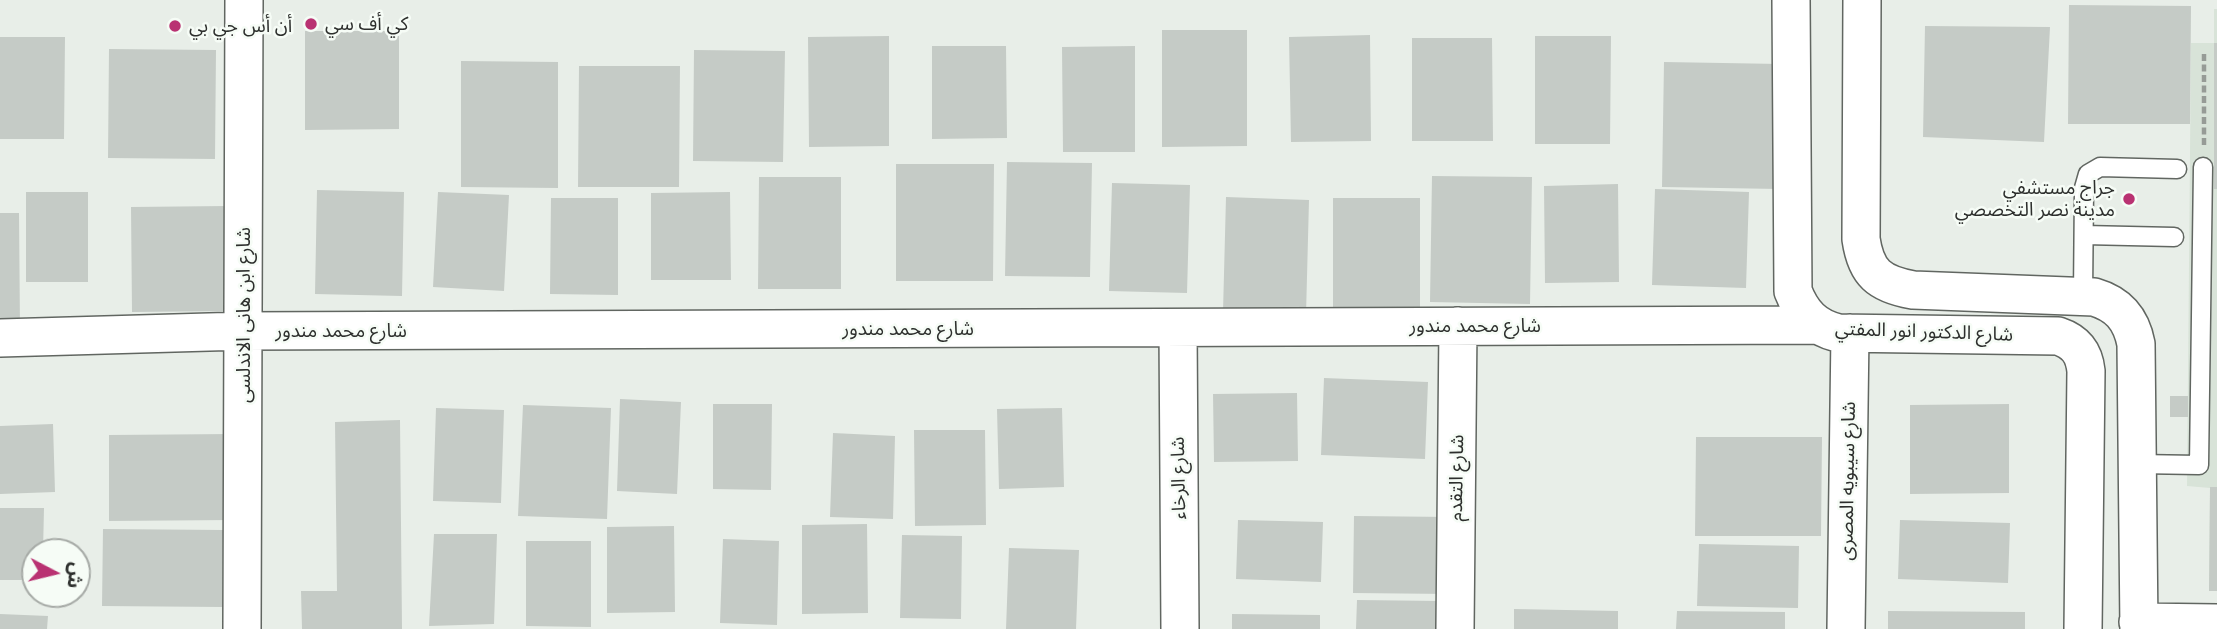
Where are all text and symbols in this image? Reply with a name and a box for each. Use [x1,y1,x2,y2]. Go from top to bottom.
place label: كي أف سي [325,13,408,35]
place label: أن أس جي بي [189,15,292,37]
marker: كي أف سي [303,16,319,32]
marker: أن أس جي بي [167,18,183,34]
place label: جراج مستشفي مدينة نصر التخصصي [1955,177,2115,221]
marker: جراج مستشفي مدينة نصر التخصصي [2121,191,2137,207]
street label: شارع ابن هانى الاندلسى [233,227,255,403]
street label: شارع محمد مندور [1409,315,1541,337]
street label: شارع محمد مندور [842,318,974,340]
street label: شارع الدكتور انور المفتي [1835,318,2013,346]
street label: شارع محمد مندور [275,320,407,342]
street label: شارع سيبويه المصرى [1835,401,1861,561]
street label: شارع التقدم [1445,434,1469,522]
street label: شارع الرخاء [1167,437,1191,519]
north arrow [21,538,91,608]
text: ش [62,561,88,590]

